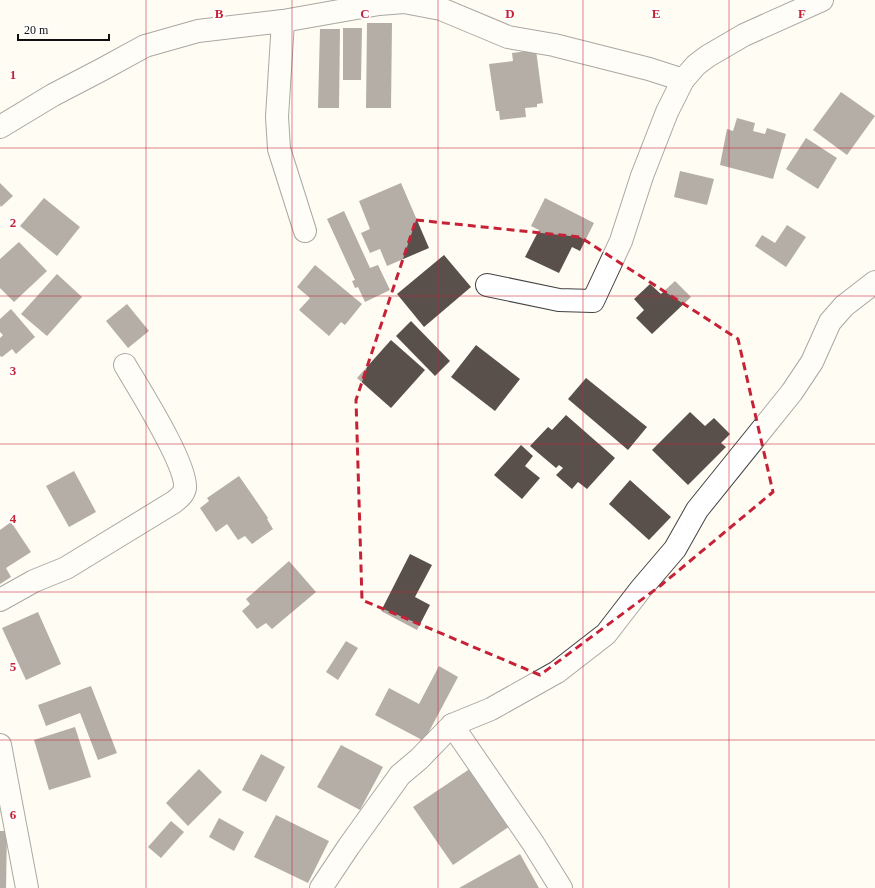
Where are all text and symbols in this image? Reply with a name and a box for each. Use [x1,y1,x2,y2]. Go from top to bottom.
text: B [215,6,224,21]
text: C [360,6,370,21]
text: D [505,6,515,21]
text: E [652,6,660,21]
text: F [798,6,806,21]
scale bar [18,16,109,42]
text: 20 m [24,23,49,37]
text: 1 [10,67,16,82]
text: 2 [10,215,16,230]
text: 3 [10,363,17,378]
text: 4 [10,511,17,526]
text: 5 [10,659,17,674]
text: 6 [10,807,17,822]

